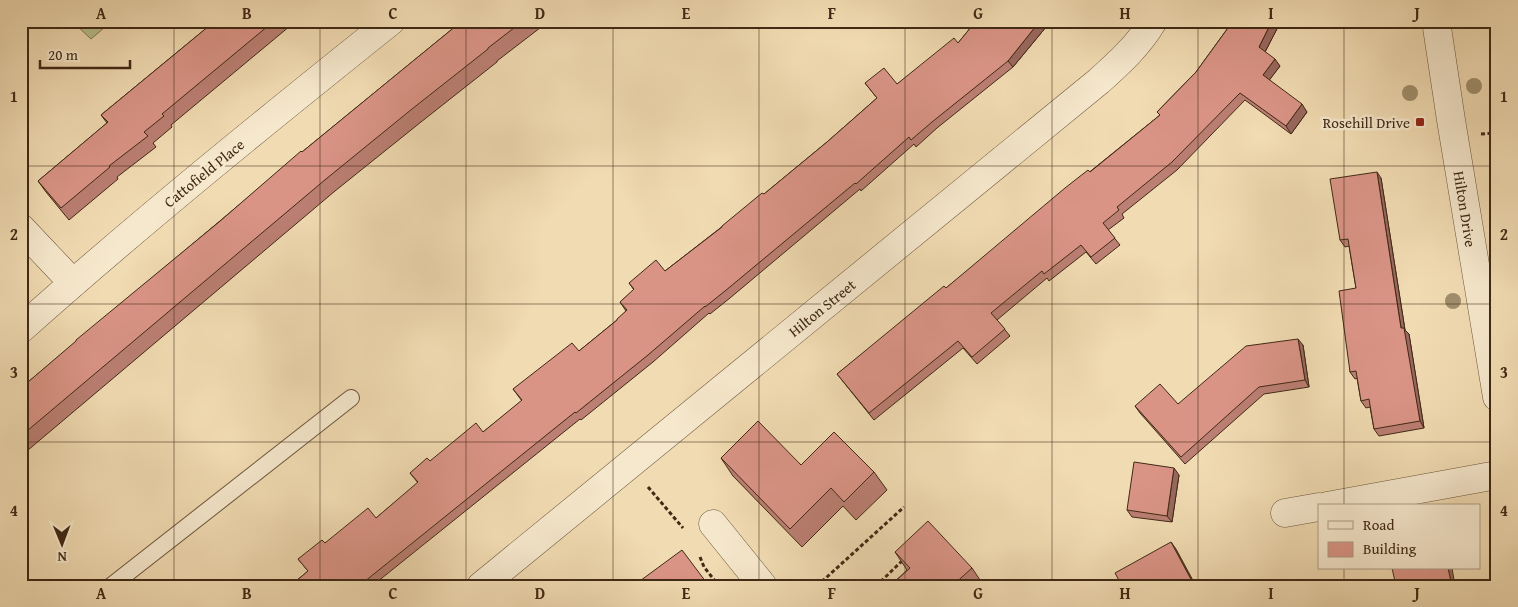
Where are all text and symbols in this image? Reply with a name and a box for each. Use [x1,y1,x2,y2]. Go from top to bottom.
text: A [96,1,107,25]
text: B [242,1,252,25]
text: C [388,1,398,25]
text: D [535,1,545,25]
text: E [682,1,691,25]
text: F [828,1,836,25]
text: G [973,1,983,25]
text: H [1119,1,1131,25]
text: I [1268,1,1274,25]
text: J [1411,1,1420,25]
scale bar [40,38,130,70]
text: 20 m [48,44,79,65]
text: 1 [10,84,18,108]
text: 1 [1500,84,1508,108]
place label: Rosehill Drive [1323,112,1410,133]
marker: Rosehill Drive [1414,116,1426,128]
street label: Cattofield Place [159,134,249,212]
street label: Hilton Drive [1449,169,1481,249]
text: 2 [10,222,18,246]
text: 2 [1500,222,1508,246]
street label: Hilton Street [784,274,861,342]
text: 3 [10,360,18,384]
text: 3 [1500,360,1508,384]
text: 4 [10,498,18,522]
text: 4 [1500,498,1508,522]
legend [1318,504,1480,570]
text: Road [1363,514,1394,535]
north arrow [38,520,88,570]
text: Building [1363,538,1417,559]
text: N [57,547,67,567]
text: A [96,581,107,605]
text: B [242,581,252,605]
text: C [388,581,398,605]
text: D [535,581,545,605]
text: E [682,581,691,605]
text: F [828,581,836,605]
text: G [973,581,983,605]
text: H [1119,581,1131,605]
text: I [1268,581,1274,605]
text: J [1411,581,1420,605]

